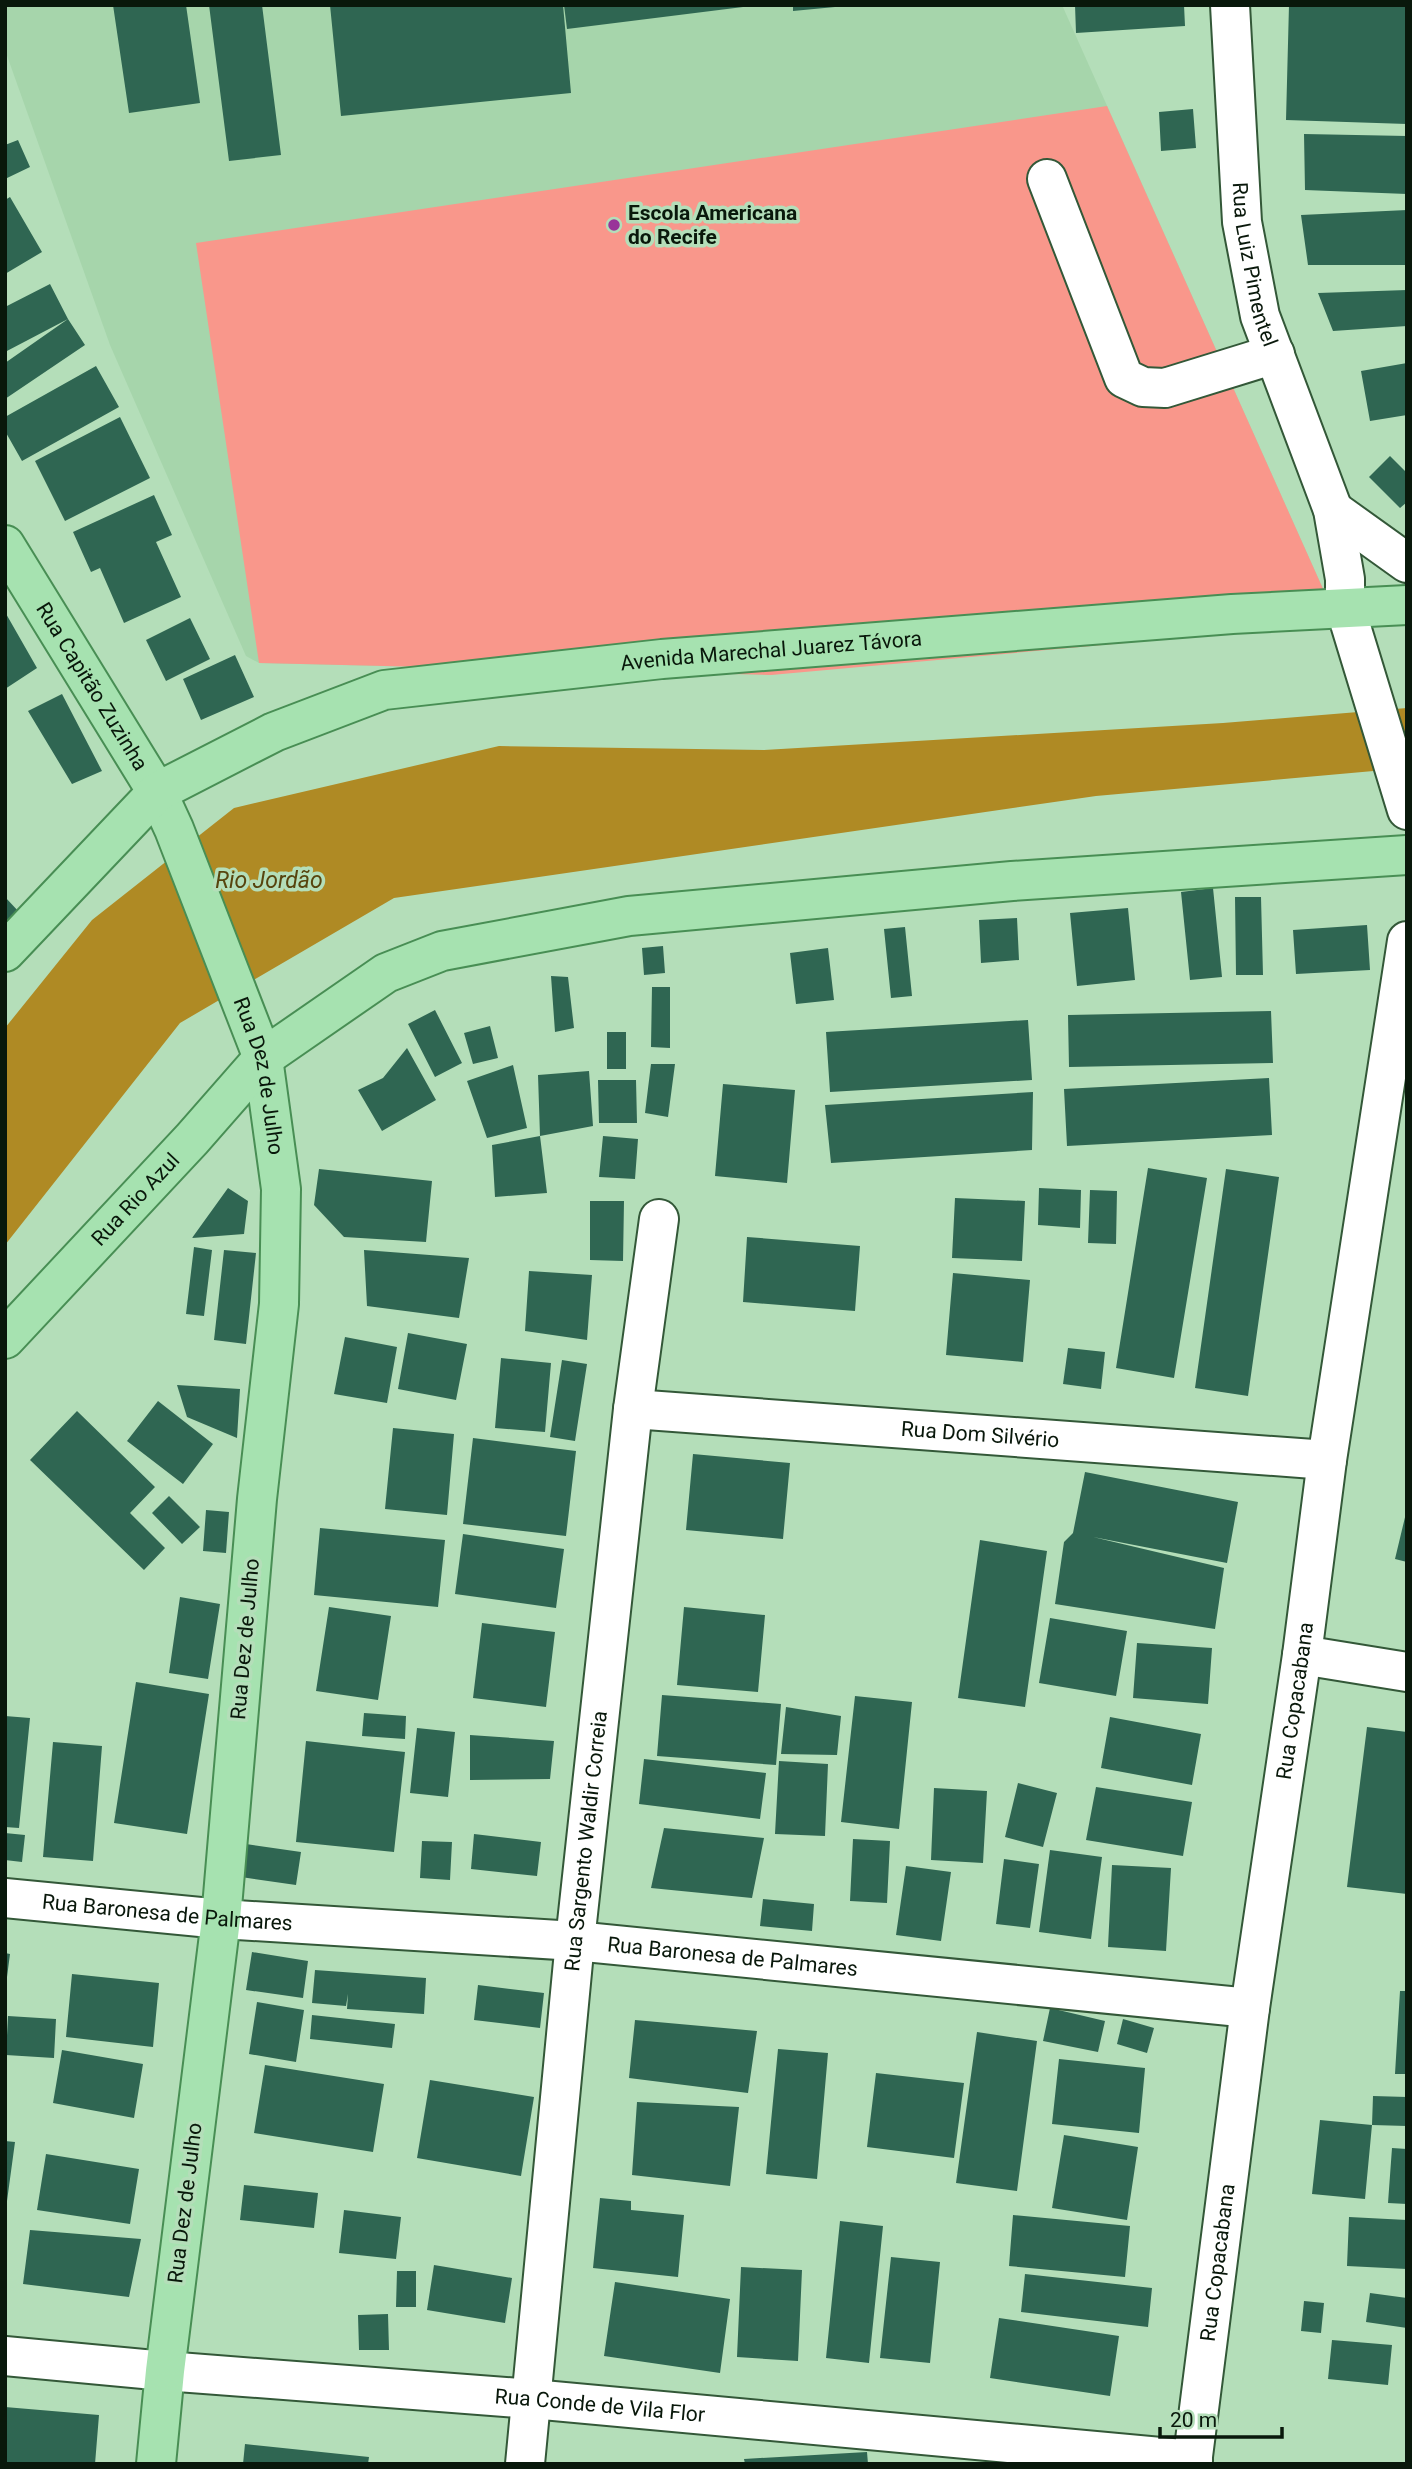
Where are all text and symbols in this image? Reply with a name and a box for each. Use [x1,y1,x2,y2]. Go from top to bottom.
street label: Rua Luiz Pimentel [1228,182,1282,350]
place label: Escola Americana do Recife [628,201,797,249]
marker: Escola Americana do Recife [606,217,622,233]
street label: Rua Capitão Zuzinha [31,598,153,775]
street label: Avenida Marechal Juarez Távora [619,627,923,676]
water label: Rio Jordão [215,867,323,894]
street label: Rua Dez de Julho [229,994,288,1156]
street label: Rua Rio Azul [87,1148,184,1251]
street label: Rua Dom Silvério [900,1417,1060,1452]
street label: Rua Dez de Julho [226,1557,264,1721]
street label: Rua Copacabana [1272,1621,1318,1781]
street label: Rua Sargento Waldir Correia [560,1709,612,1972]
street label: Rua Baronesa de Palmares [41,1890,293,1935]
street label: Rua Baronesa de Palmares [606,1932,859,1981]
street label: Rua Dez de Julho [163,2121,207,2285]
street label: Rua Copacabana [1196,2182,1240,2343]
street label: Rua Conde de Vila Flor [494,2384,706,2427]
scale bar [1160,2396,1282,2440]
text: 20 m [1170,2408,1217,2432]

